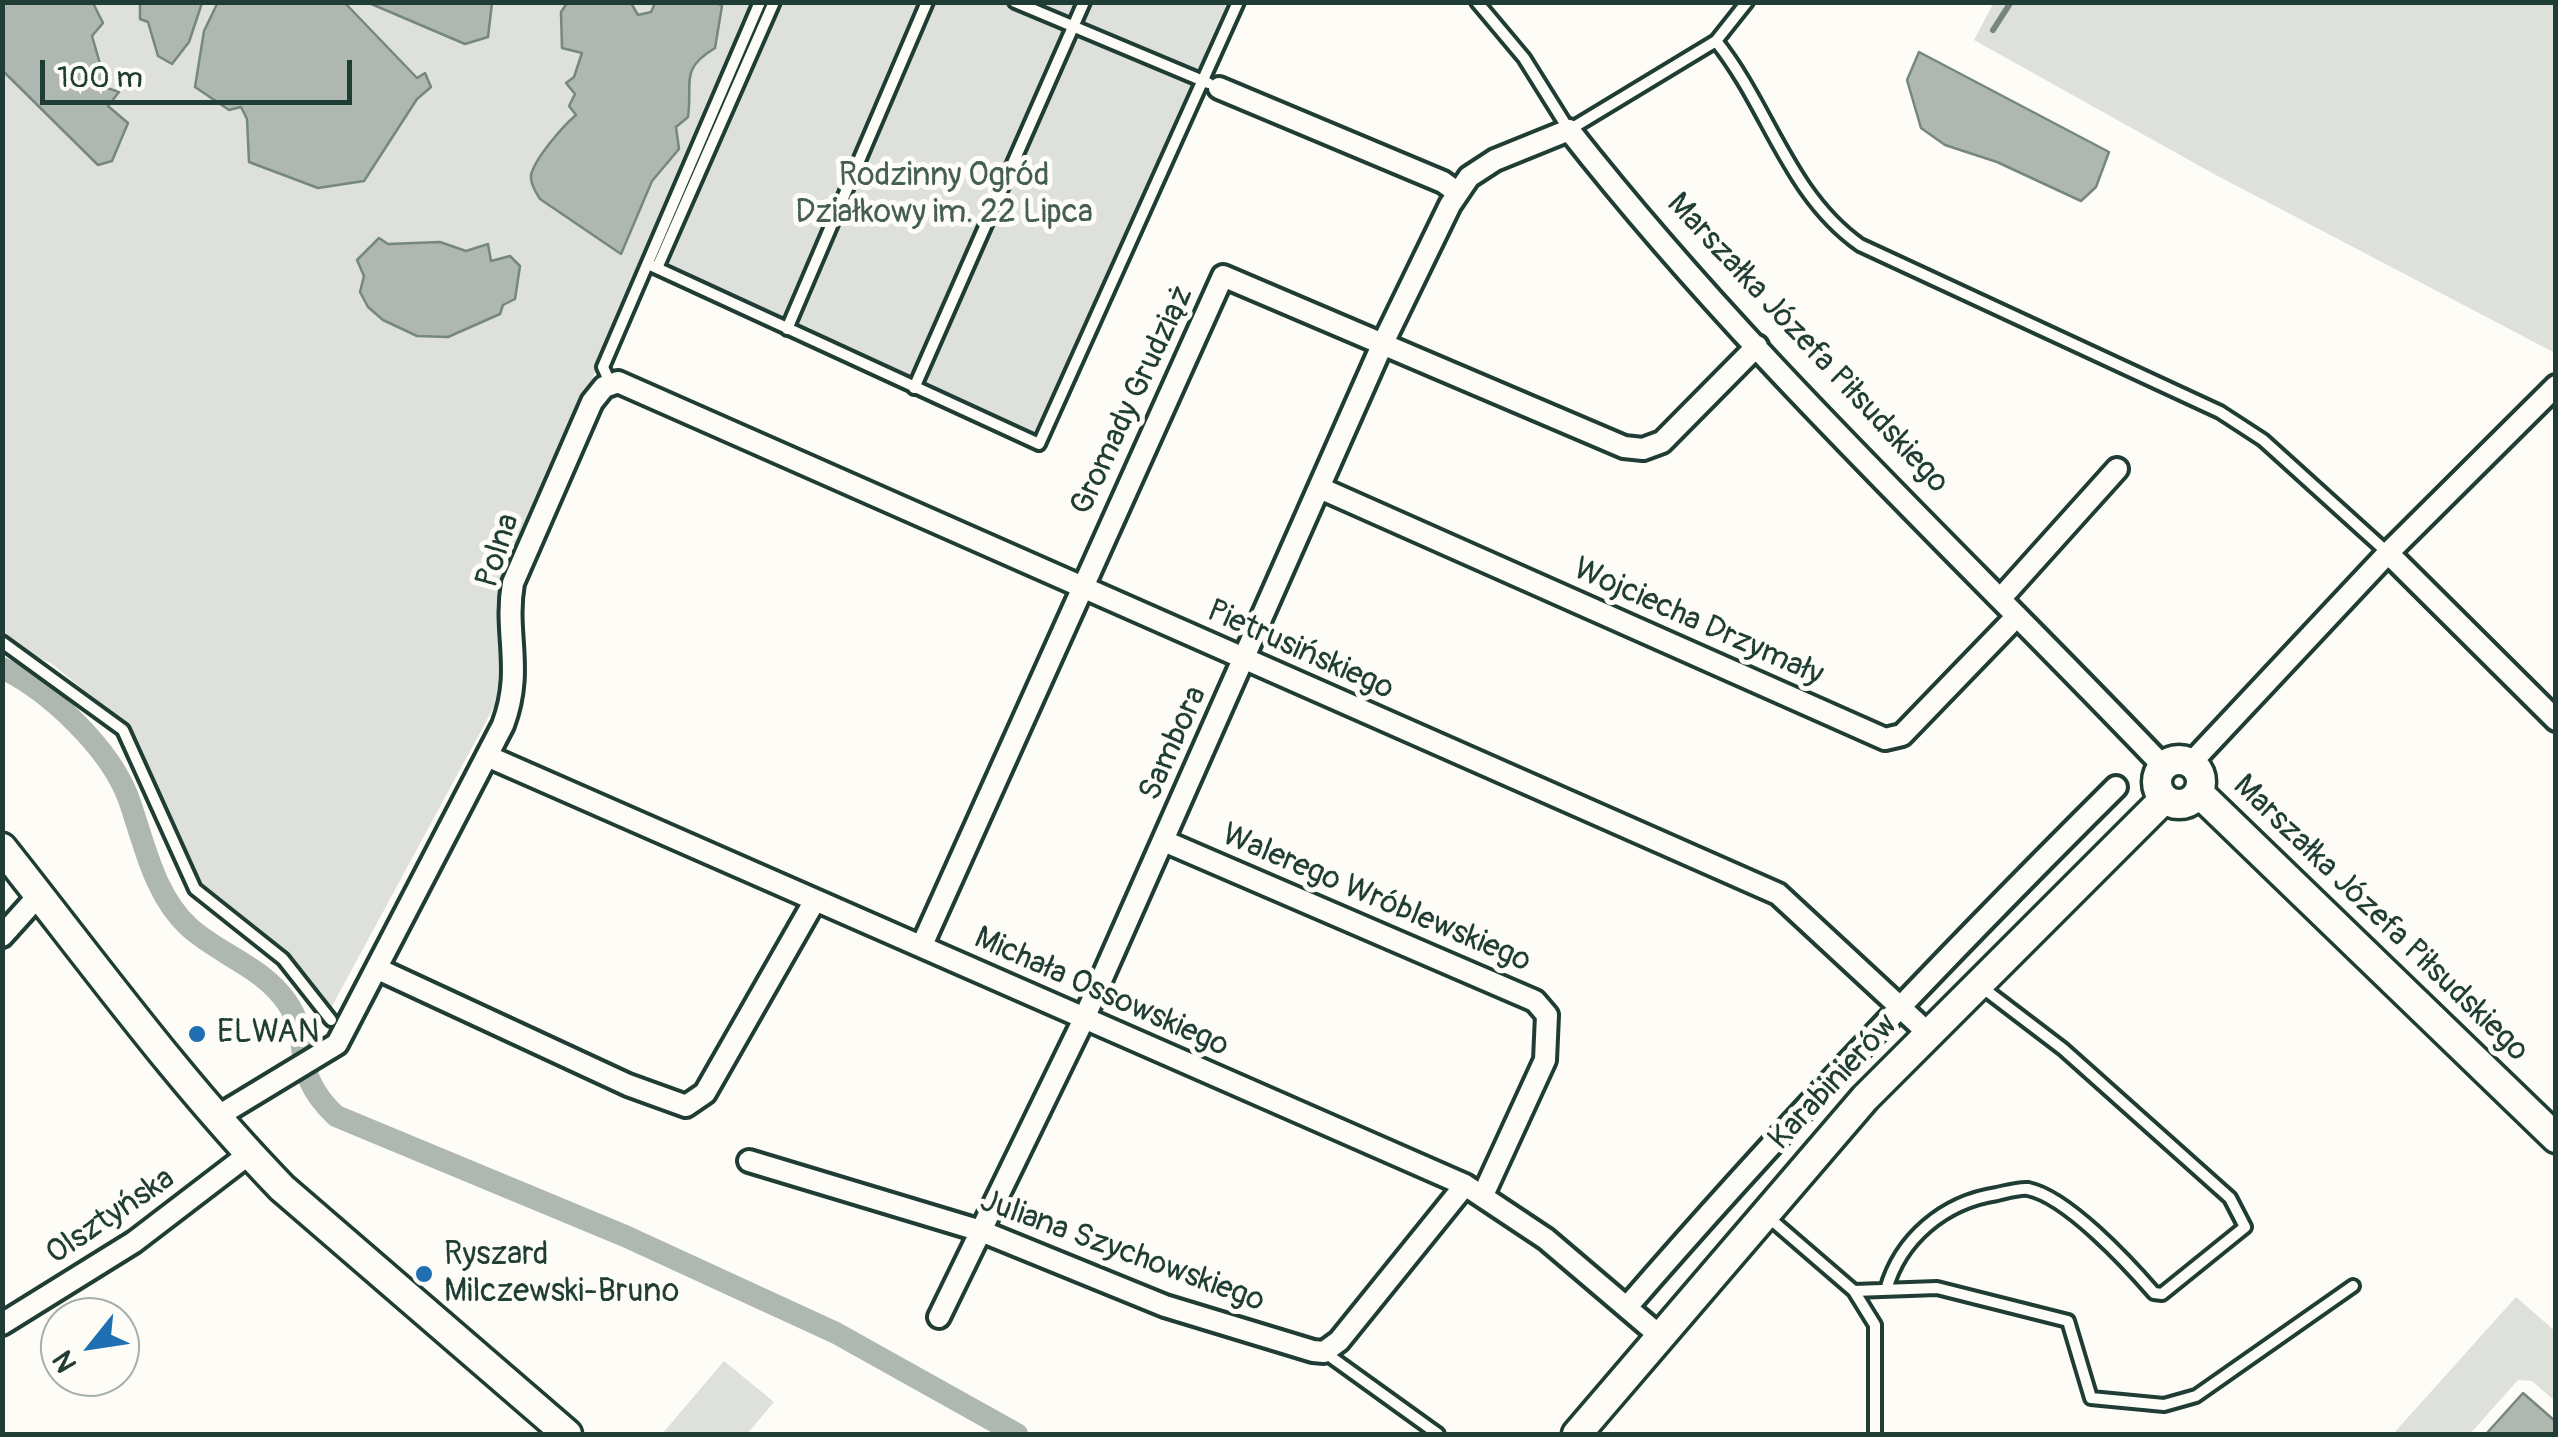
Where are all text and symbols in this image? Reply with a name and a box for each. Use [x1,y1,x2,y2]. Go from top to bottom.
scale bar [45,40,358,102]
text: 100 m [57,59,143,96]
park label: Rodzinny Ogród Działkowy im. 22 Lipca [795,158,1093,233]
street label: Marszałka Józefa Piłsudskiego [1658,186,1956,502]
street label: Gromady Grudziąż [1063,281,1203,521]
street label: Polna [469,509,529,593]
street label: Wojciecha Drzymały [1567,551,1829,695]
street label: Pietrusińskiego [1201,593,1399,709]
street label: Sambora [1132,681,1216,807]
street label: Marszałka Józefa Piłsudskiego [2224,768,2536,1070]
street label: Walerego Wróblewskiego [1216,817,1536,981]
street label: Michała Ossowskiego [968,920,1234,1066]
street label: Karabinierów [1761,1007,1907,1159]
place label: ELWAN [217,1015,319,1053]
marker: ELWAN [186,1023,208,1045]
street label: Olsztyńska [40,1160,182,1274]
street label: Juliana Szychowskiego [975,1183,1269,1321]
place label: Ryszard Milczewski-Bruno [444,1237,679,1312]
marker: Ryszard Milczewski-Bruno [413,1263,435,1285]
north arrow [40,1297,140,1397]
text: N [45,1344,85,1378]

